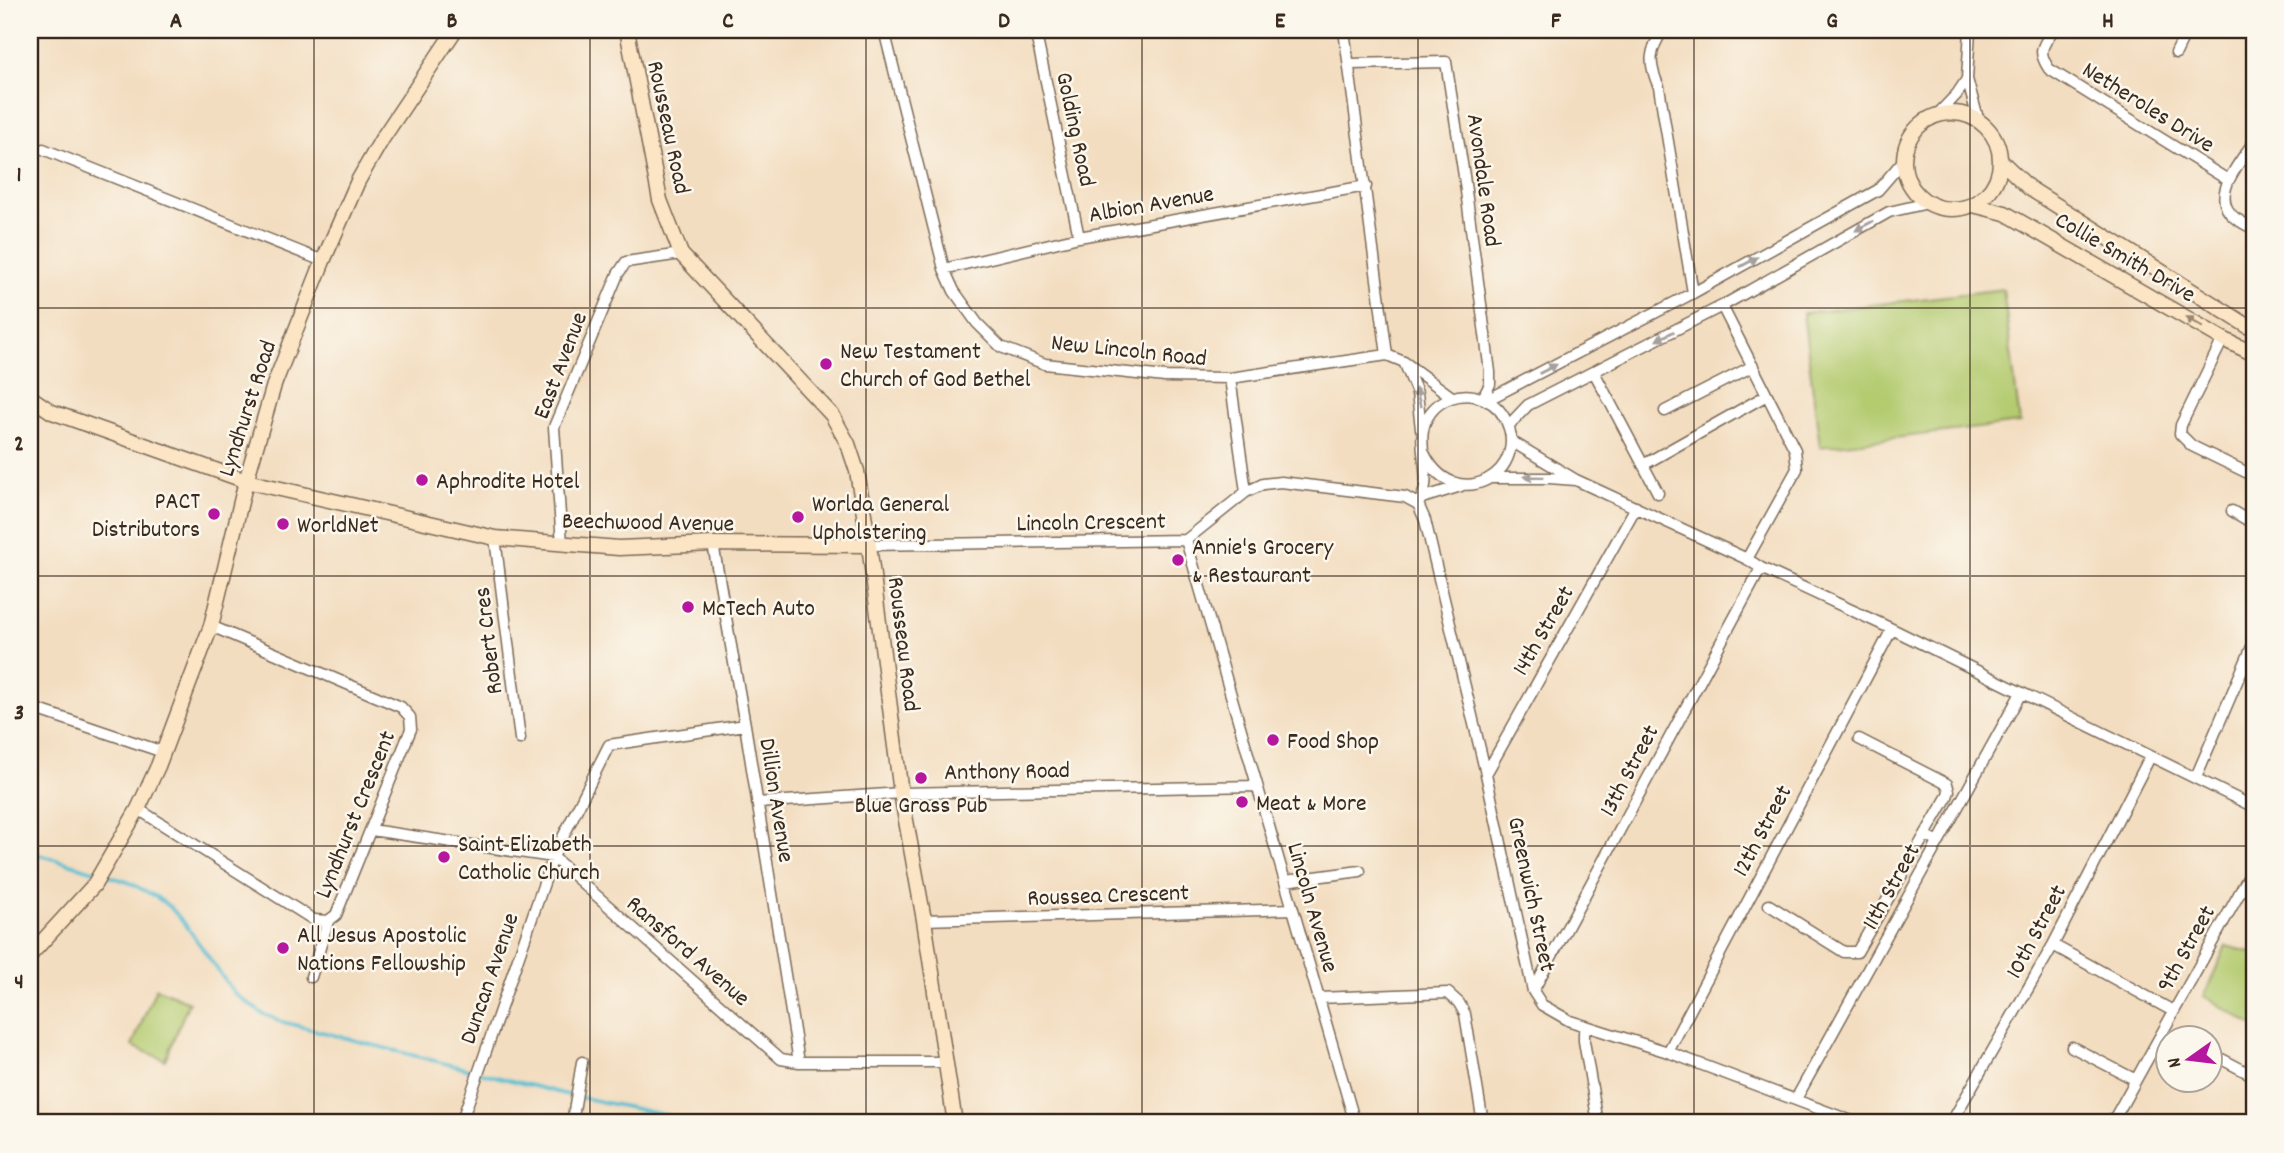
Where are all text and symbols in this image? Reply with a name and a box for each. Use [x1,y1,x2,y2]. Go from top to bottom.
text: A [170,6,182,39]
text: B [447,6,458,39]
text: C [722,6,734,39]
text: D [998,6,1010,39]
text: E [1275,6,1286,39]
text: F [1551,6,1562,39]
text: G [1826,6,1838,39]
text: H [2102,6,2114,39]
street label: Netheroles Drive [2075,54,2220,163]
street label: Rousseau Road [636,58,698,197]
street label: Golding Road [1045,69,1103,190]
street label: Avondale Road [1456,112,1508,249]
text: 1 [16,160,22,193]
street label: Albion Avenue [1086,178,1217,234]
street label: Collie Smith Drive [2048,205,2201,313]
one-way arrow [1854,220,1874,232]
one-way arrow [1739,256,1758,268]
street label: East Avenue [526,308,598,425]
one-way arrow [2185,316,2204,328]
street label: New Lincoln Road [1049,327,1208,377]
one-way arrow [1655,330,1675,341]
street label: Lyndhurst Road [211,336,287,481]
place label: New Testament Church of God Bethel [840,336,1031,398]
marker: New Testament Church of God Bethel [818,356,834,372]
one-way arrow [1538,363,1558,375]
one-way arrow [1412,386,1423,408]
text: 2 [14,429,24,462]
place label: Aphrodite Hotel [436,466,580,500]
one-way arrow [1523,471,1545,483]
marker: Aphrodite Hotel [414,472,430,488]
place label: PACT Distributors [92,486,200,548]
place label: Worlda General Upholstering [812,489,950,551]
street label: Beechwood Avenue [561,505,734,543]
marker: PACT Distributors [206,506,222,522]
street label: Lincoln Crescent [1016,506,1166,542]
marker: Worlda General Upholstering [790,509,806,525]
place label: WorldNet [297,510,379,544]
marker: WorldNet [275,516,291,532]
place label: Annie's Grocery & Restaurant [1192,532,1334,594]
marker: Annie's Grocery & Restaurant [1170,552,1186,568]
street label: Rousseau Road [877,575,927,714]
street label: 14th Street [1505,580,1584,683]
street label: Robert Cres [467,585,513,696]
place label: McTech Auto [702,593,815,627]
marker: McTech Auto [680,599,696,615]
text: 3 [14,698,24,731]
street label: 13th Street [1592,719,1669,823]
street label: Lyndhurst Crescent [308,726,406,904]
place label: Food Shop [1287,726,1379,760]
marker: Food Shop [1265,732,1281,748]
street label: Dillion Avenue [748,736,802,865]
street label: Anthony Road [944,755,1070,791]
marker: Blue Grass Pub [913,770,929,786]
street label: 12th Street [1725,779,1802,883]
place label: Meat & More [1256,788,1367,822]
place label: Blue Grass Pub [854,790,988,824]
marker: Meat & More [1234,794,1250,810]
street label: Greenwich Street [1497,814,1563,975]
place label: Saint Elizabeth Catholic Church [458,829,600,891]
street label: 11th Street [1855,838,1930,937]
street label: Lincoln Avenue [1276,839,1346,977]
marker: Saint Elizabeth Catholic Church [436,849,452,865]
street label: Roussea Crescent [1027,877,1190,917]
street label: 10th Street [1999,879,2077,985]
street label: Ransford Avenue [618,889,757,1016]
street label: 9th Street [2150,900,2226,999]
street label: Duncan Avenue [452,909,529,1049]
place label: All Jesus Apostolic Nations Fellowship [297,920,467,982]
marker: All Jesus Apostolic Nations Fellowship [275,940,291,956]
text: 4 [14,967,24,1000]
north arrow [2154,1024,2224,1094]
text: N [2162,1054,2190,1070]

